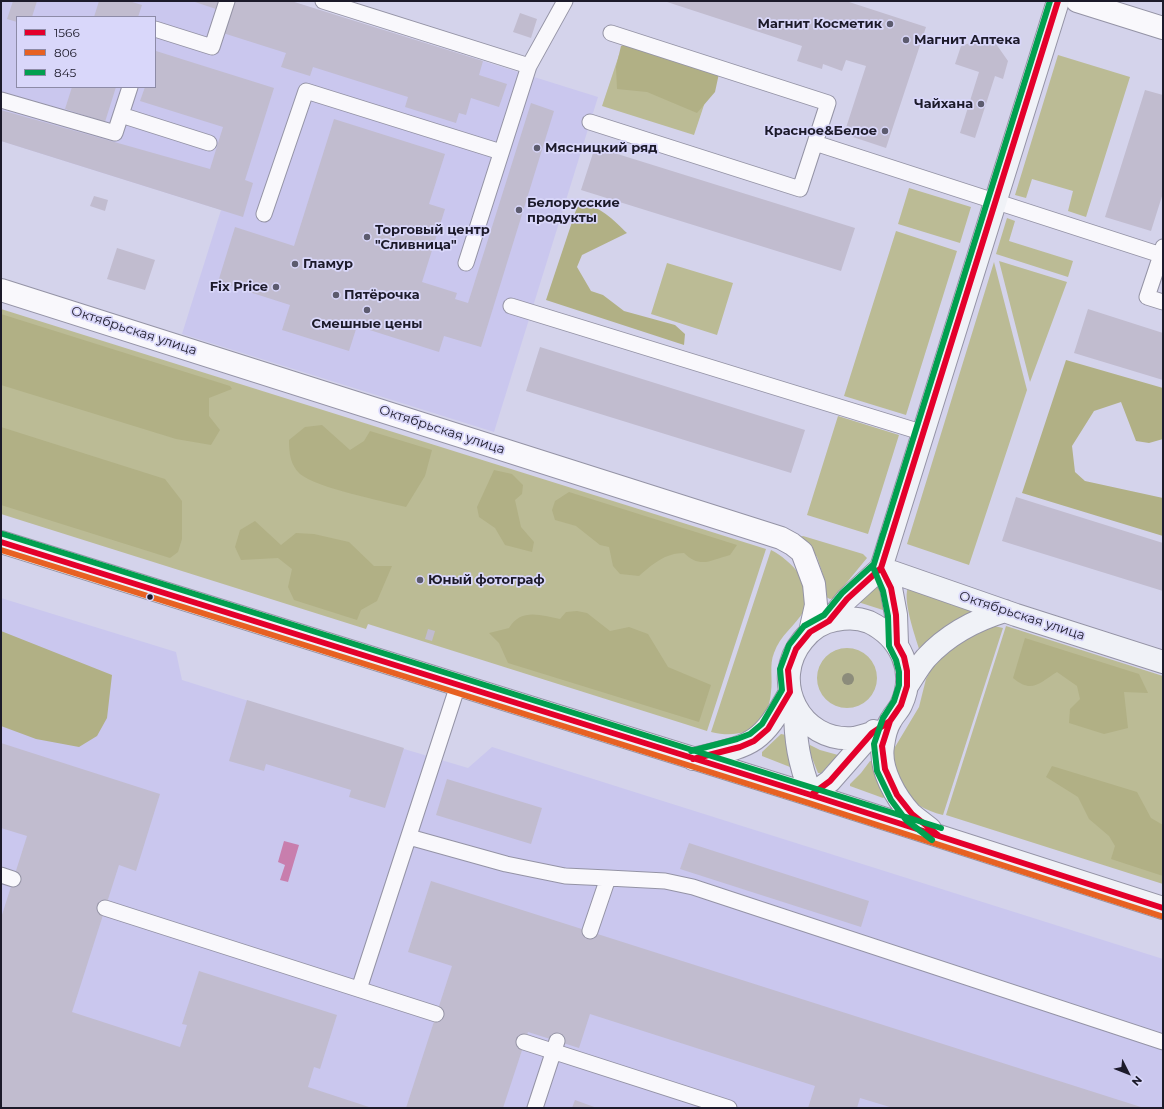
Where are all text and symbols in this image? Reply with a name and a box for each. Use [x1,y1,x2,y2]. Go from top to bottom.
legend [16,16,156,88]
place label: Магнит Косметик [757,16,882,32]
marker: Магнит Косметик [885,19,895,29]
text: 1566 [54,25,80,40]
place label: Магнит Аптека [914,32,1020,48]
marker: Магнит Аптека [901,35,911,45]
text: 806 [54,45,77,60]
text: 845 [54,65,76,80]
place label: Чайхана [914,96,973,112]
marker: Чайхана [976,99,986,109]
place label: Красное&Белое [764,123,877,139]
marker: Красное&Белое [880,126,890,136]
place label: Мясницкий ряд [545,140,657,156]
marker: Мясницкий ряд [532,143,542,153]
place label: Белорусские продукты [527,195,620,226]
marker: Белорусские продукты [514,205,524,215]
place label: Торговый центр "Сливница" [375,222,490,253]
marker: Торговый центр "Сливница" [362,232,372,242]
place label: Гламур [303,256,353,272]
marker: Гламур [290,259,300,269]
place label: Fix Price [210,279,268,295]
marker: Fix Price [271,282,281,292]
place label: Пятёрочка [344,287,420,303]
marker: Пятёрочка [331,290,341,300]
street label: Октябрьская улица [69,303,199,359]
marker: Смешные цены [362,305,372,315]
place label: Смешные цены [312,316,422,332]
street label: Октябрьская улица [377,402,507,458]
place label: Юный фотограф [428,572,545,588]
marker: Юный фотограф [415,575,425,585]
street label: Октябрьская улица [957,588,1087,644]
unlabelled marker [145,592,155,602]
north arrow [1108,1053,1148,1093]
text: N [1129,1073,1145,1089]

